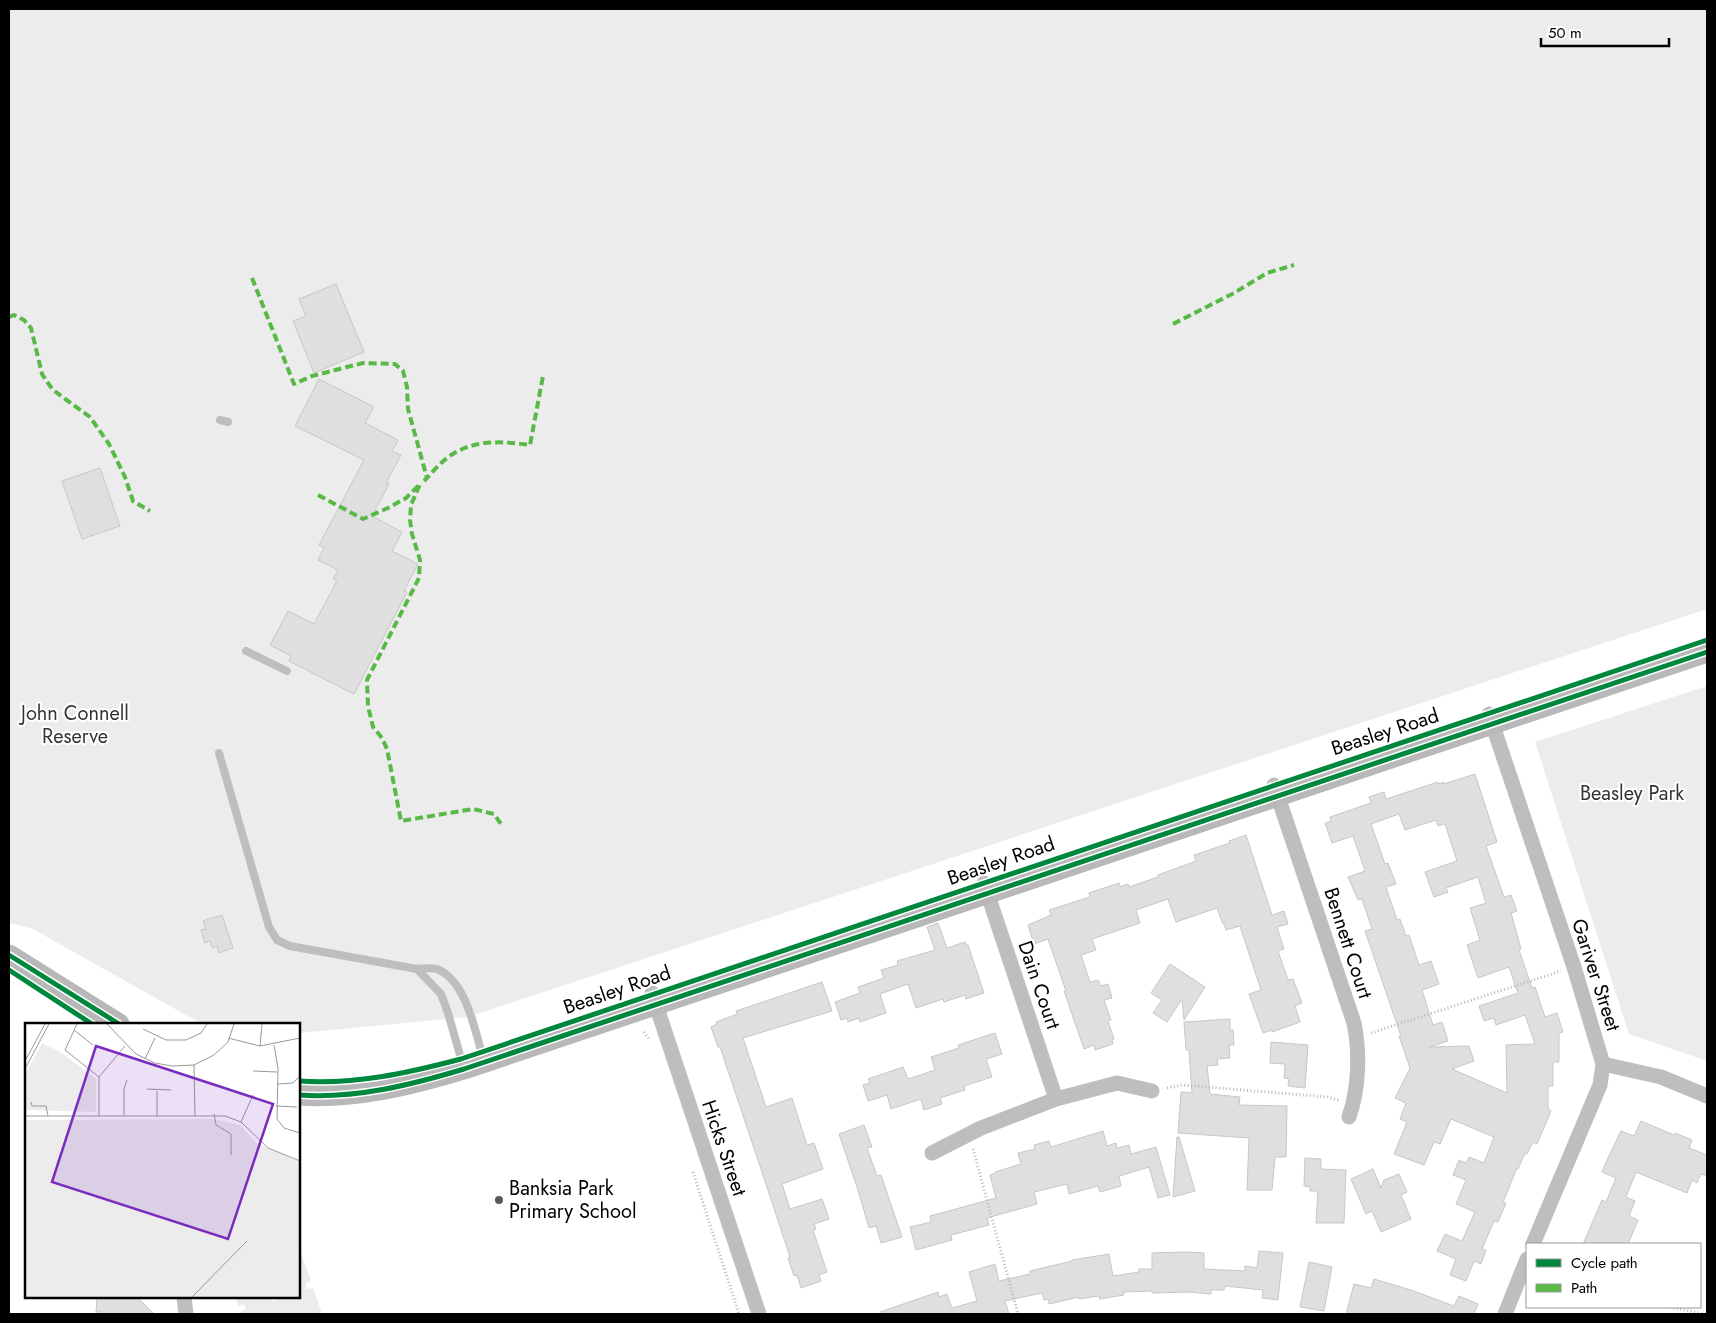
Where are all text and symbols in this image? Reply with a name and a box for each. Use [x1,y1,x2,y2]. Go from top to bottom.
scale bar [1541,15,1668,47]
text: 50 m [1548,22,1582,44]
park label: John Connell Reserve [18,699,129,751]
street label: Beasley Road [1327,701,1443,763]
park label: Beasley Park [1580,779,1684,808]
street label: Beasley Road [943,829,1059,893]
street label: Bennett Court [1316,884,1380,1002]
street label: Gariver Street [1564,915,1628,1035]
street label: Dain Court [1010,937,1068,1033]
street label: Beasley Road [559,958,675,1022]
inset map [25,1023,300,1298]
street label: Hicks Street [694,1096,754,1200]
place label: Banksia Park Primary School [509,1174,637,1226]
marker: Banksia Park Primary School [493,1194,505,1206]
legend [1526,1243,1701,1308]
text: Cycle path [1571,1252,1638,1274]
text: Path [1571,1277,1597,1299]

